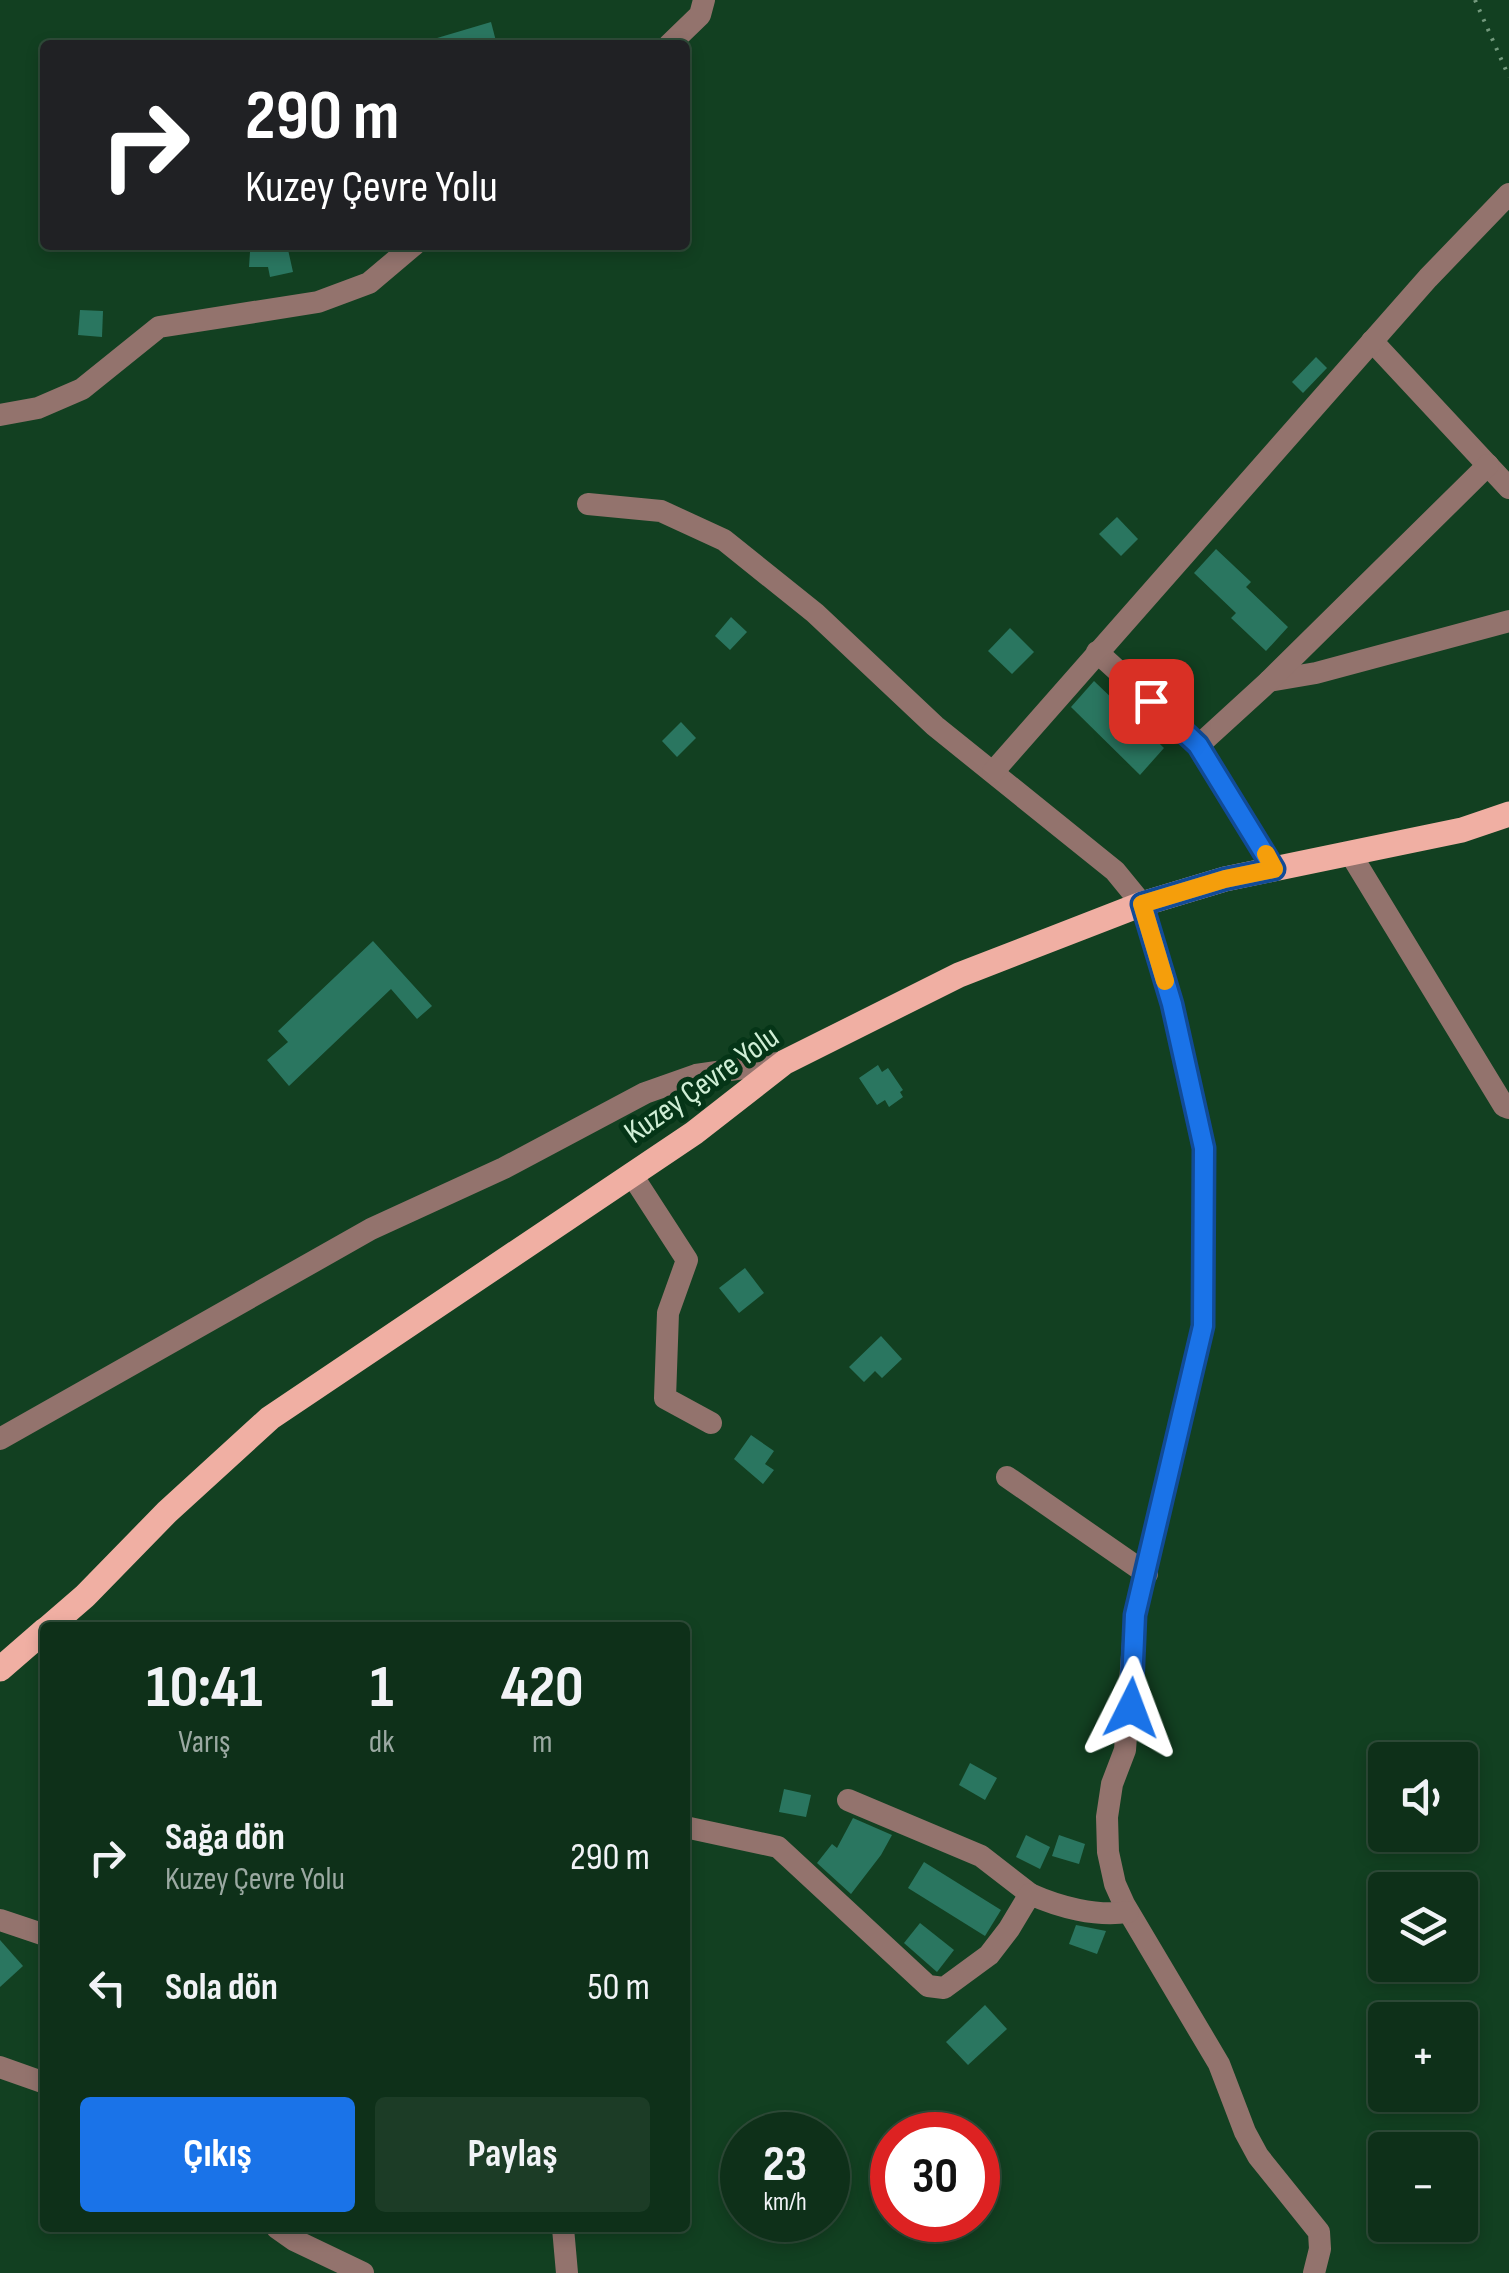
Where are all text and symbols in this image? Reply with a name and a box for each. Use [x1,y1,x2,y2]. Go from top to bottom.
text: 290 m [245,75,400,159]
icon: right [80,80,210,210]
text: Kuzey Çevre Yolu [245,160,498,215]
pin [1109,659,1194,744]
icon: arrive [1124,674,1179,729]
street label: Kuzey Çevre Yolu [617,1017,787,1153]
text: 10:41 [146,1652,263,1724]
text: 1 [370,1652,393,1724]
text: 420 [501,1652,584,1724]
position arrow [1079,1656,1183,1760]
text: Varış [178,1723,231,1762]
text: dk [369,1723,394,1762]
text: m [532,1723,552,1762]
map controls [1368,1742,1478,2242]
button: sound [1368,1742,1478,1852]
text: Sağa dön [165,1815,285,1860]
icon: right [80,1830,135,1885]
text: 290 m [570,1835,650,1880]
text: Kuzey Çevre Yolu [165,1860,345,1899]
button: layers [1368,1872,1478,1982]
icon: left [80,1960,135,2015]
text: Sola dön [165,1965,278,2010]
text: 50 m [587,1965,650,2010]
button: + [1368,2002,1478,2112]
button: Çıkış [80,2097,355,2212]
button: Paylaş [375,2097,650,2212]
speed limit sign: 30 [870,2112,1000,2242]
button: − [1368,2132,1478,2242]
text: 23 [763,2135,807,2195]
text: km/h [763,2187,807,2218]

